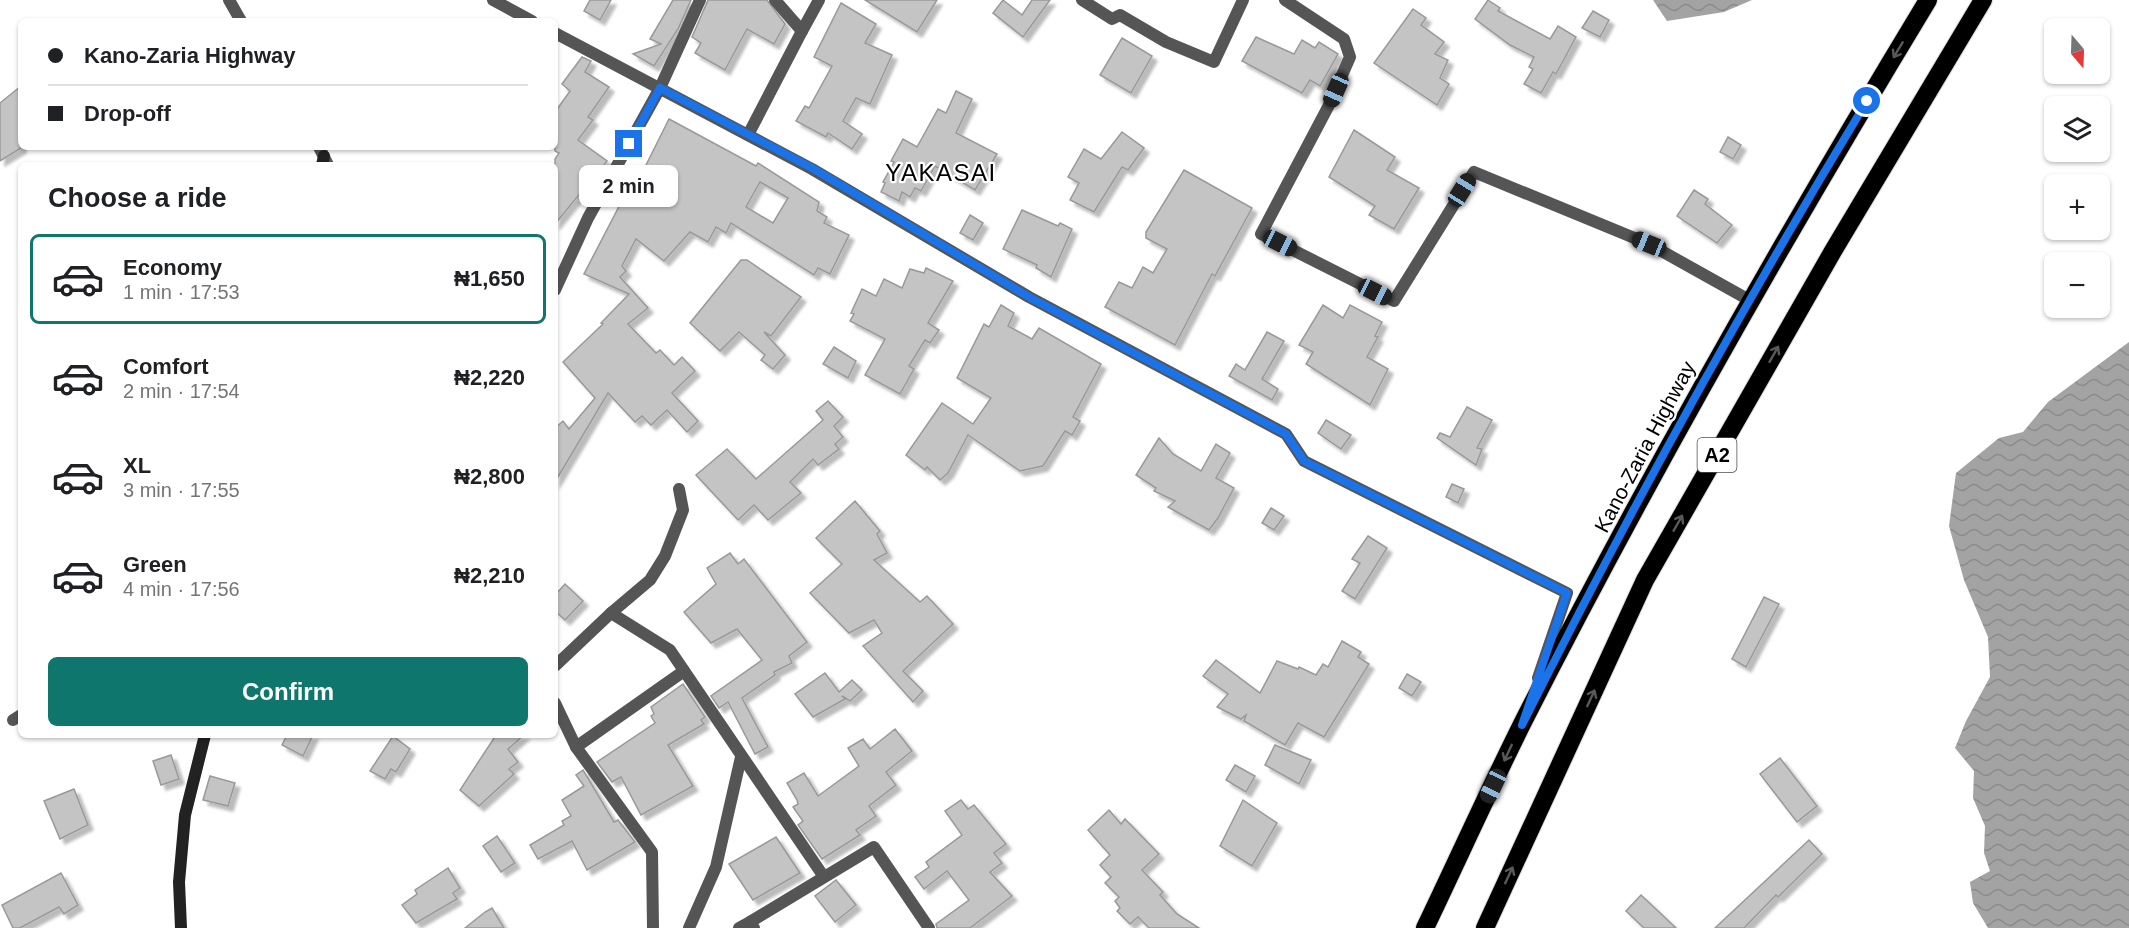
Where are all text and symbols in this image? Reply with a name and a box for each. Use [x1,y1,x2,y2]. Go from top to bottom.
north arrow [2044,18,2110,84]
map controls [2044,18,2110,318]
one-way arrow [1891,41,1903,58]
text: Kano-Zaria Highway [84,43,295,68]
car [1320,70,1352,110]
route start [1853,87,1880,114]
button: layers [2044,96,2110,162]
text: Drop-off [84,101,171,126]
route end [615,130,642,157]
district label: YAKASAI [885,159,997,186]
callout: 2 min [580,165,678,207]
car [1445,170,1479,210]
button: + [2044,174,2110,240]
text: 2 min [602,175,655,197]
text: Choose a ride [48,183,227,213]
car [1260,227,1300,259]
car [1629,229,1669,259]
icon: car [51,252,105,306]
button: − [2044,252,2110,318]
text: Economy [123,255,222,280]
text: ₦1,650 [454,266,525,291]
car [1355,276,1395,308]
text: 1 min · 17:53 [123,281,240,303]
one-way arrow [1769,346,1781,363]
icon: car [51,351,105,405]
text: Comfort [123,354,209,379]
street label: Kano-Zaria Highway [1590,357,1700,536]
text: ₦2,220 [454,365,525,390]
text: 2 min · 17:54 [123,380,240,402]
road number: A2 [1698,438,1736,472]
icon: car [51,450,105,504]
text: XL [123,453,151,478]
text: ₦2,800 [454,464,525,489]
text: 3 min · 17:55 [123,479,240,501]
one-way arrow [1672,515,1684,532]
icon: car [51,549,105,603]
text: Green [123,552,187,577]
text: ₦2,210 [454,563,525,588]
text: 4 min · 17:56 [123,578,240,600]
button: Confirm [48,657,528,726]
one-way arrow [1585,689,1597,707]
one-way arrow [1502,744,1514,762]
car [1477,766,1509,806]
one-way arrow [1504,866,1516,884]

